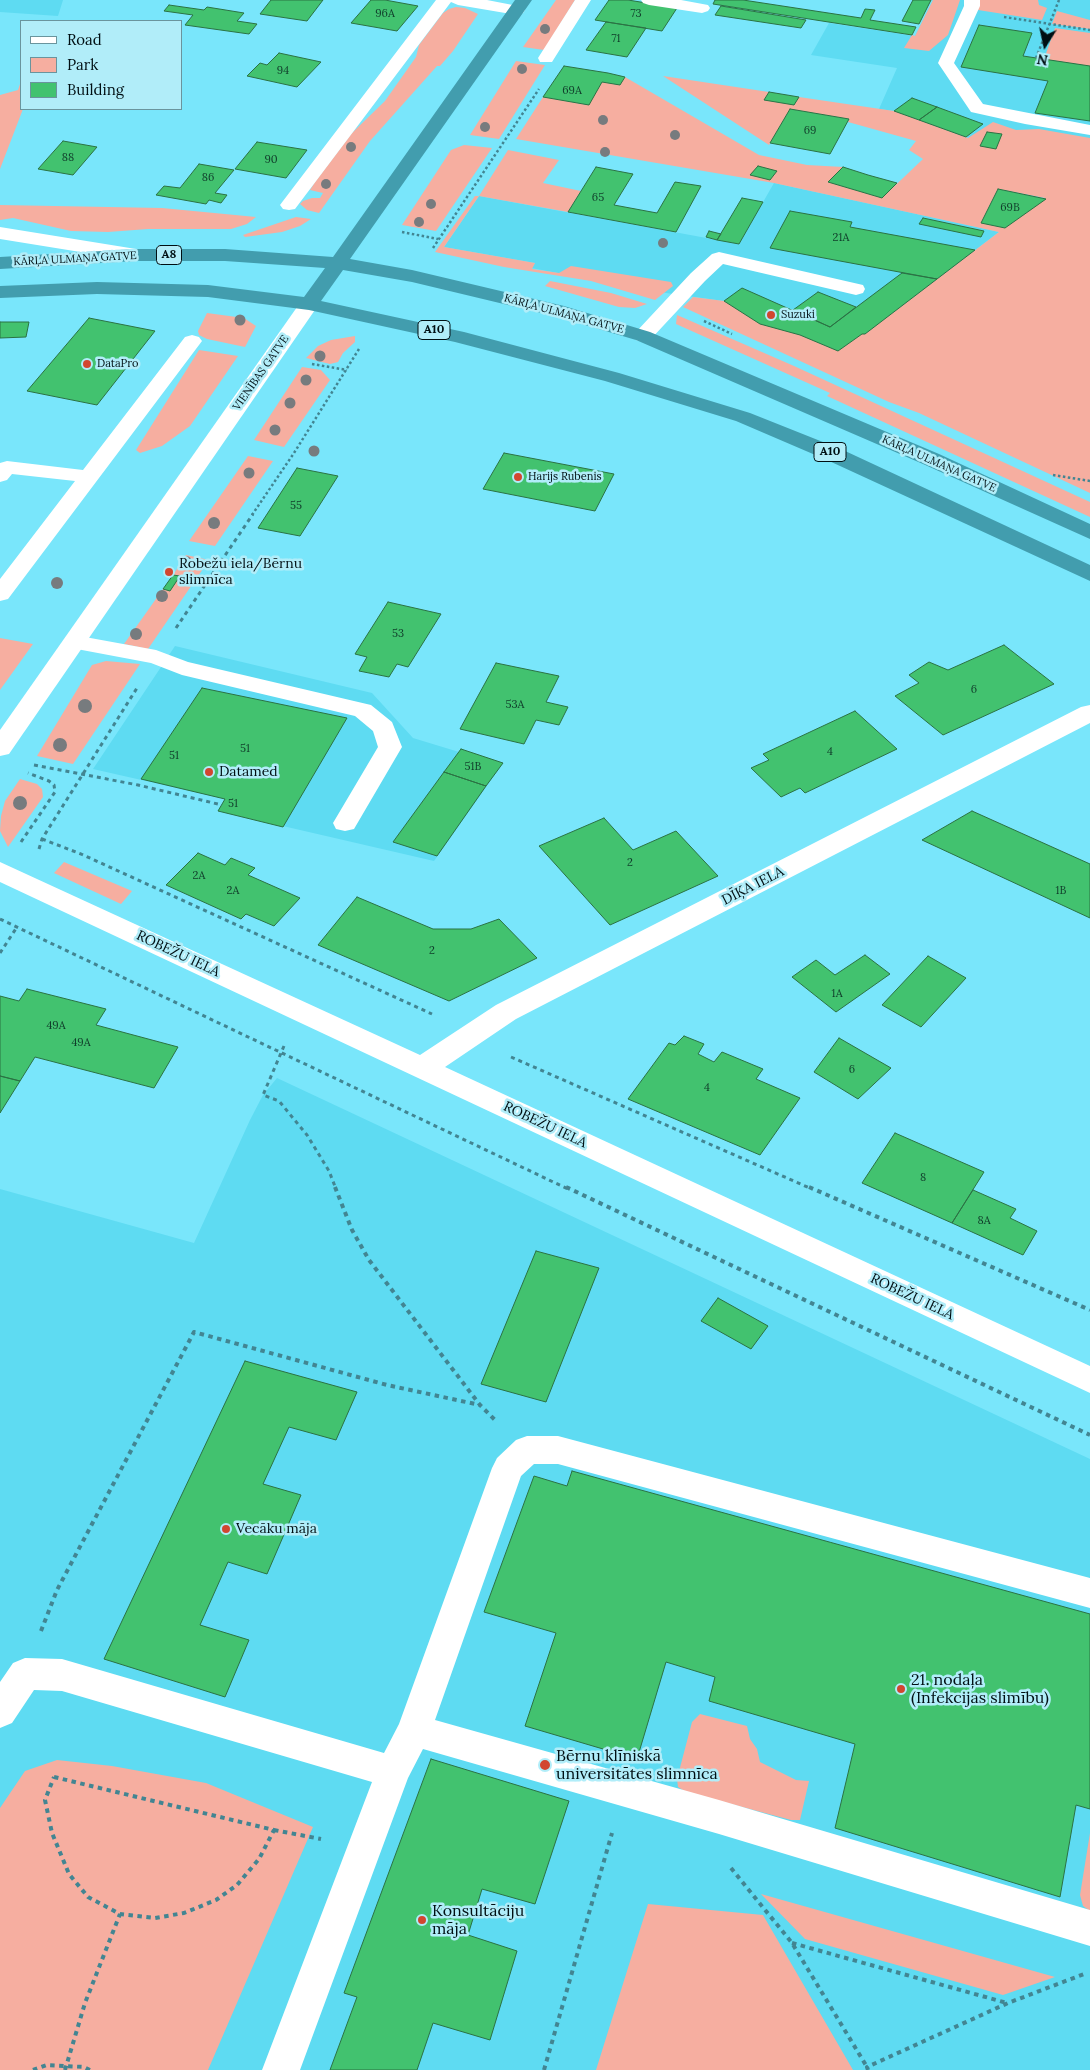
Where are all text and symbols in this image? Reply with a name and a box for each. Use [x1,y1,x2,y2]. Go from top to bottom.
house number: 96A [375,7,395,21]
house number: 73 [630,7,642,21]
legend [20,20,182,110]
north arrow [1020,20,1070,70]
text: Road [67,30,102,49]
house number: 71 [611,32,621,46]
text: N [1036,50,1049,70]
text: Park [67,55,98,74]
house number: 94 [277,64,289,78]
text: Building [67,80,124,99]
house number: 69A [562,84,582,98]
house number: 69 [804,124,816,138]
house number: 88 [62,151,74,165]
house number: 90 [264,153,278,167]
house number: 86 [202,171,214,185]
house number: 65 [592,191,604,205]
house number: 69B [1000,201,1020,215]
house number: 21A [833,231,849,245]
road number: A8 [156,246,182,264]
street label: KĀRĻA ULMAŅA GATVE [13,249,137,269]
street label: KĀRĻA ULMAŅA GATVE [503,292,625,336]
place label: Suzuki [781,308,815,322]
marker: Suzuki [765,309,777,321]
road number: A10 [418,320,450,340]
street label: VIENĪBAS GATVE [230,333,292,413]
place label: DataPro [97,357,138,371]
marker: DataPro [81,358,93,370]
street label: KĀRĻA ULMAŅA GATVE [880,433,998,495]
road number: A10 [814,442,846,462]
place label: Harijs Rubenis [528,470,602,484]
marker: Harijs Rubenis [512,471,524,483]
house number: 55 [290,499,302,513]
place label: Robežu iela/Bērnu slimnīca [179,556,302,588]
marker: Robežu iela/Bērnu slimnīca [163,566,175,578]
house number: 53 [392,627,404,641]
house number: 6 [971,683,977,697]
house number: 53A [505,698,525,712]
house number: 51 [240,742,250,756]
house number: 4 [827,745,833,759]
house number: 51 [169,749,179,763]
house number: 51B [465,760,481,774]
place label: Datamed [219,764,278,780]
marker: Datamed [203,766,215,778]
house number: 51 [228,797,238,811]
house number: 2 [627,856,633,870]
street label: DĪĶA IELA [719,863,787,909]
house number: 2A [193,869,205,883]
house number: 2A [227,884,239,898]
house number: 1B [1056,884,1066,898]
street label: ROBEŽU IELA [134,927,222,981]
house number: 2 [429,944,435,958]
house number: 1A [831,987,843,1001]
house number: 49A [46,1019,66,1033]
house number: 49A [71,1036,91,1050]
house number: 6 [849,1063,855,1077]
house number: 4 [704,1081,710,1095]
street label: ROBEŽU IELA [501,1098,589,1152]
house number: 8 [920,1171,926,1185]
house number: 8A [977,1214,991,1228]
street label: ROBEŽU IELA [868,1270,956,1324]
place label: Vecāku māja [236,1521,317,1537]
marker: Vecāku māja [220,1523,232,1535]
place label: 21. nodaļa (Infekcijas slimību) [911,1670,1049,1708]
marker: 21. nodaļa (Infekcijas slimību) [895,1683,907,1695]
place label: Bērnu klīniskā universitātes slimnīca [556,1746,718,1784]
marker: Bērnu klīniskā universitātes slimnīca [538,1758,552,1772]
place label: Konsultāciju māja [432,1901,524,1939]
marker: Konsultāciju māja [416,1914,428,1926]

